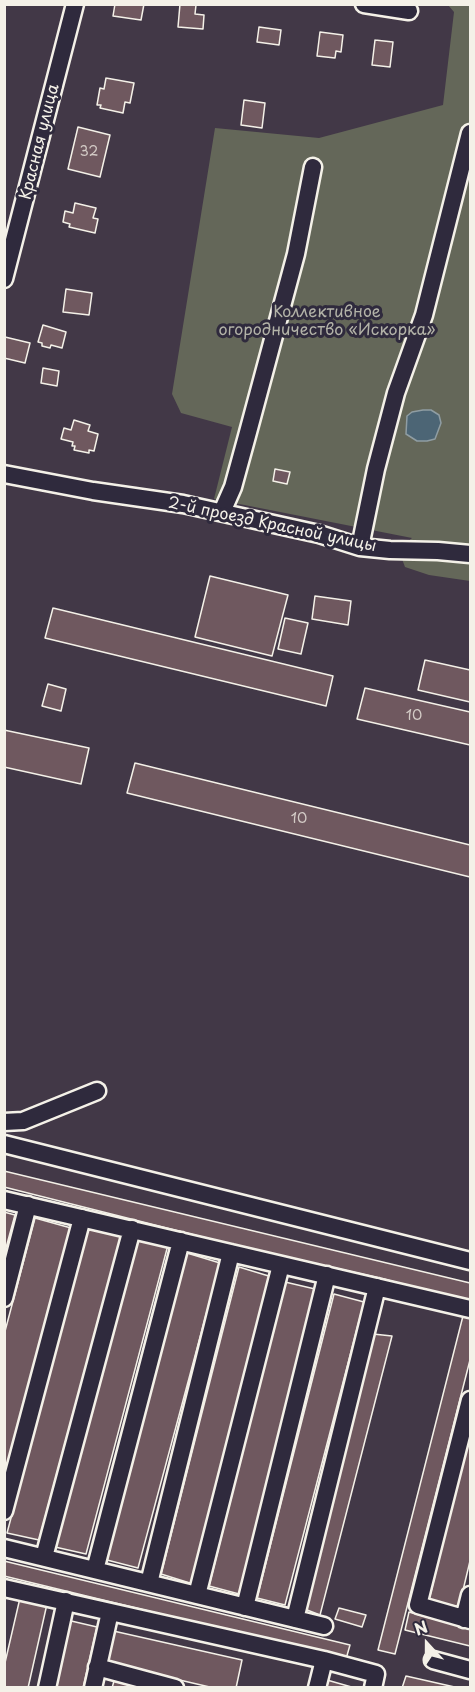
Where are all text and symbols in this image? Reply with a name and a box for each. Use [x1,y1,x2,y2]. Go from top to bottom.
street label: Красная улица [16,82,64,202]
house number: 32 [80,144,98,160]
park label: Коллективное огородничество «Искорка» [219,303,435,341]
street label: 2-й проезд Красной улицы [166,494,378,556]
house number: 10 [406,708,422,724]
house number: 10 [291,811,307,827]
north arrow [397,1614,457,1674]
text: N [410,1614,431,1641]

